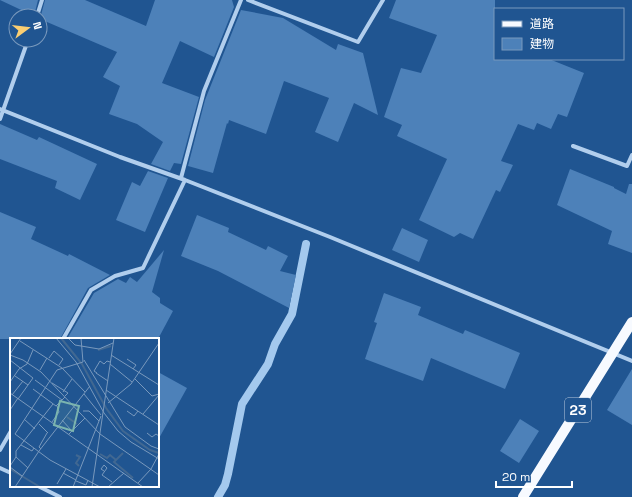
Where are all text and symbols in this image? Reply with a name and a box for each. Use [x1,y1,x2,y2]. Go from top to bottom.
north arrow [8,8,48,48]
legend [494,8,624,60]
text: 道路 [530,16,554,32]
text: N [30,20,45,31]
text: 建物 [530,36,554,52]
inset map [10,338,159,487]
road number: 23 [565,398,591,422]
scale bar [496,463,572,489]
text: 20 m [502,469,530,485]

